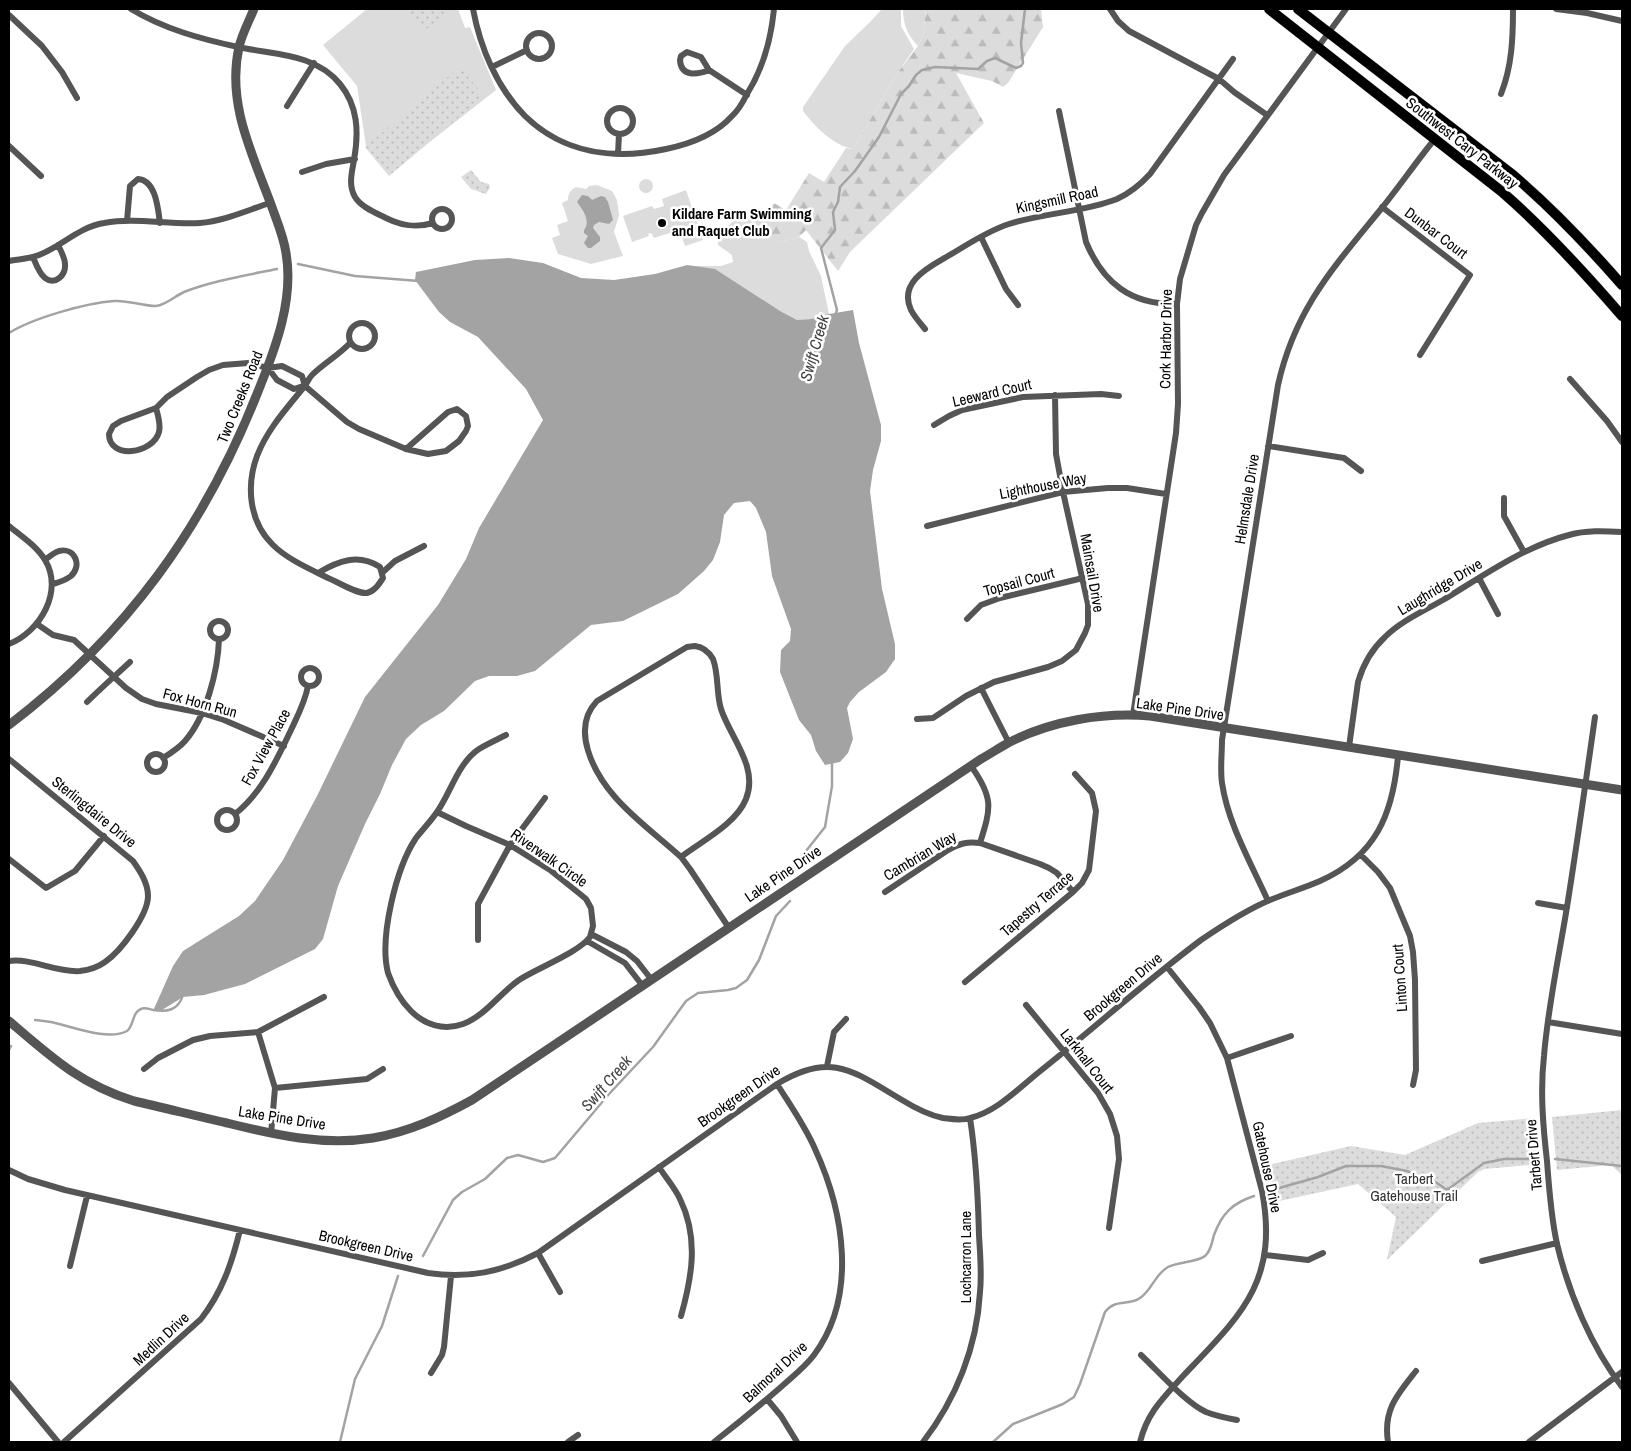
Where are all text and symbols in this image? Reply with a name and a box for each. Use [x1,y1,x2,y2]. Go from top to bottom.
street label: Southwest Cary Parkway [1402,92,1524,194]
street label: Kingsmill Road [1014,181,1100,218]
street label: Dunbar Court [1400,202,1473,264]
place label: Kildare Farm Swimming and Raquet Club [672,203,812,241]
marker: Kildare Farm Swimming and Raquet Club [656,217,668,229]
street label: Cork Harbor Drive [1154,289,1177,389]
water label: Swift Creek [794,312,834,384]
street label: Two Creeks Road [211,348,268,446]
street label: Leeward Court [950,373,1034,412]
street label: Helmsdale Drive [1229,452,1264,545]
street label: Lighthouse Way [997,467,1089,504]
street label: Mainsail Drive [1075,532,1110,614]
street label: Laughridge Drive [1394,553,1486,620]
street label: Topsail Court [981,562,1057,601]
street label: Fox Horn Run [161,683,240,722]
street label: Lake Pine Drive [1135,692,1225,725]
street label: Fox View Place [236,705,295,789]
street label: Sterlingdaire Drive [48,771,141,852]
street label: Riverwalk Circle [507,823,592,892]
street label: Cambrian Way [879,825,961,886]
street label: Lake Pine Drive [740,840,825,907]
street label: Tapestry Terrace [995,866,1078,941]
street label: Linton Court [1387,943,1412,1013]
street label: Brookgreen Drive [1079,947,1166,1026]
street label: Larkhall Court [1056,1024,1120,1098]
water label: Swift Creek [575,1050,637,1116]
street label: Brookgreen Drive [693,1059,784,1132]
street label: Lake Pine Drive [237,1100,327,1135]
street label: Tarbert Drive [1520,1118,1547,1191]
street label: Gatehouse Drive [1248,1119,1287,1215]
park label: Tarbert Gatehouse Trail [1370,1168,1458,1206]
street label: Lochcarron Lane [955,1211,976,1303]
street label: Brookgreen Drive [317,1224,416,1267]
street label: Medlin Drive [128,1307,193,1370]
street label: Balmoral Drive [738,1336,812,1407]

